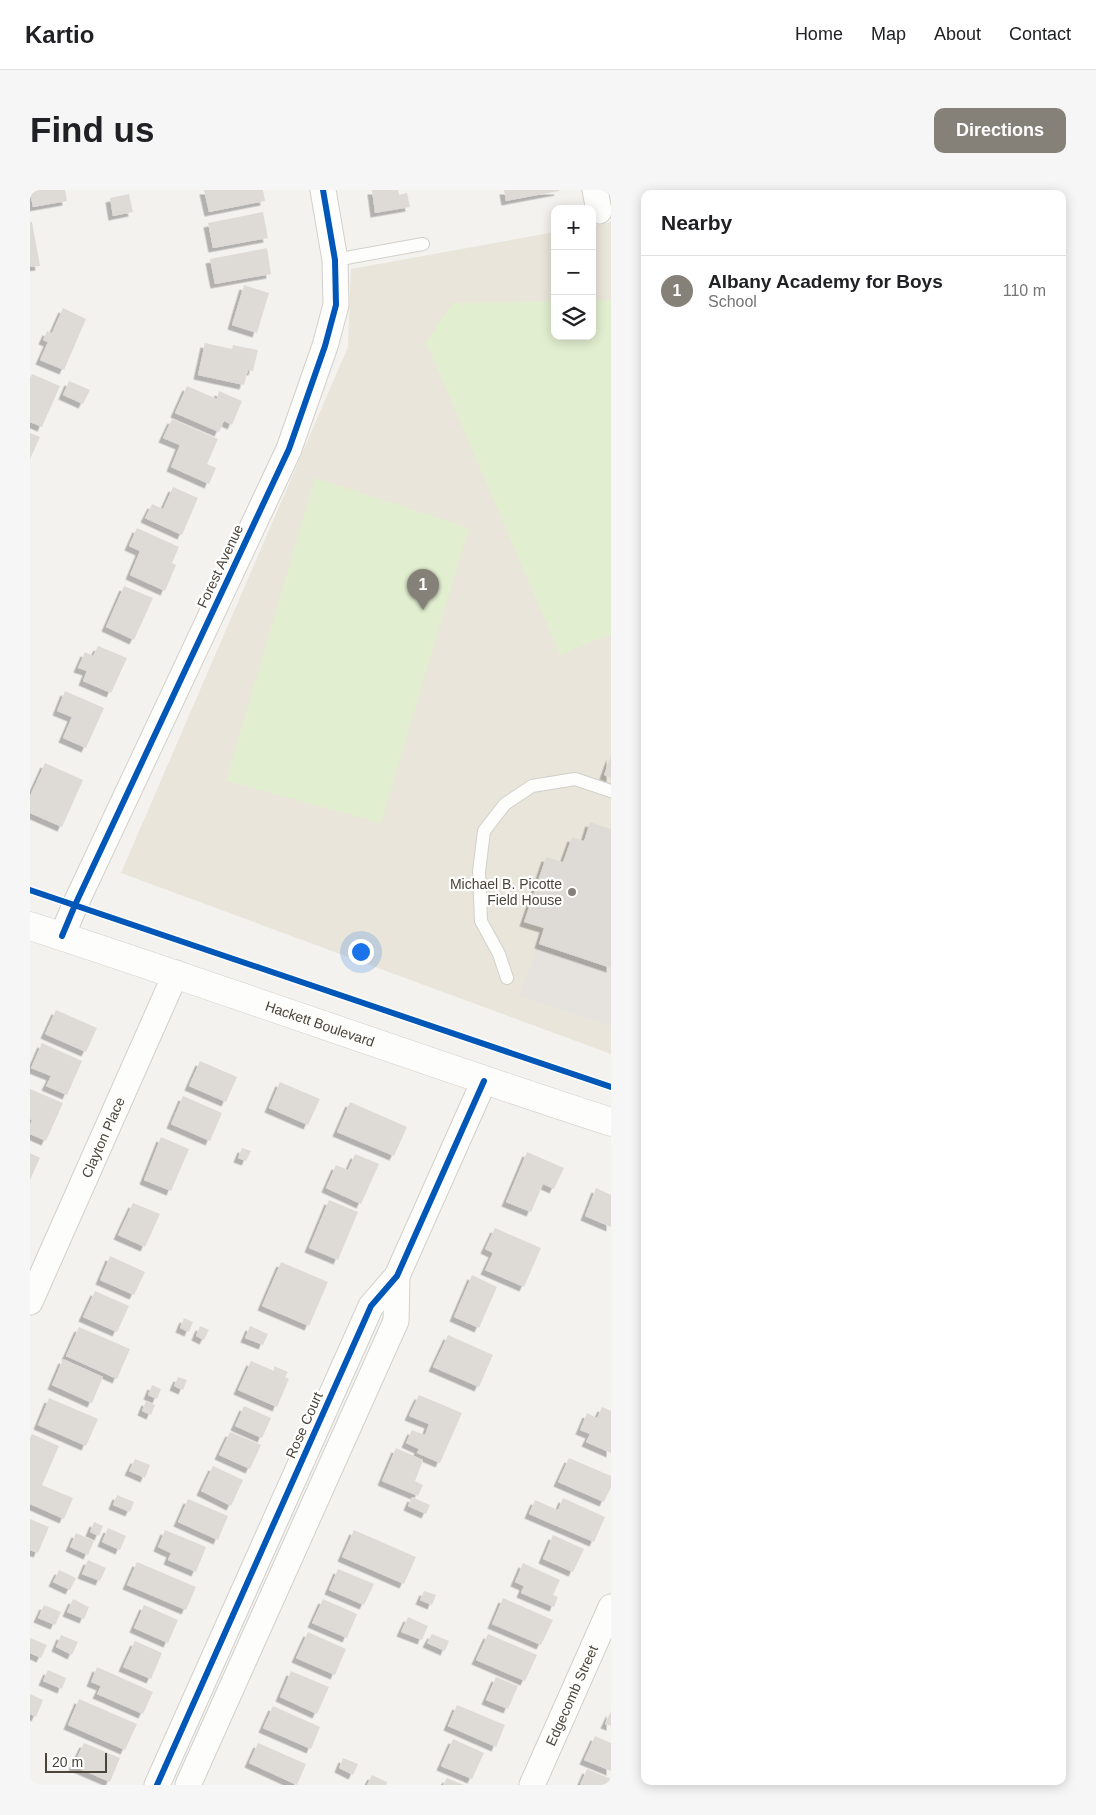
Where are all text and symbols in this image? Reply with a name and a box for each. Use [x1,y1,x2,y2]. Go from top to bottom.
text: Kartio [25,21,94,48]
text: Home [795,24,843,44]
text: Map [871,24,906,44]
text: About [934,24,981,44]
text: Contact [1009,24,1071,44]
button: Directions [934,108,1066,153]
text: Find us [30,110,154,149]
map controls [551,205,596,340]
button: + [551,205,596,250]
text: Nearby [661,211,732,234]
button: − [551,250,596,295]
text: Albany Academy for Boys [708,271,943,292]
text: 1 [673,282,681,299]
text: 110 m [1003,282,1046,299]
text: School [708,293,757,310]
button: layers [551,295,596,340]
street label: Forest Avenue [194,522,246,610]
pin: 1 [407,569,439,610]
place label: Michael B. Picotte Field House [450,876,562,908]
marker: Michael B. Picotte Field House [566,886,578,898]
your location [348,939,374,965]
street label: Hackett Boulevard [263,998,377,1050]
street label: Clayton Place [78,1095,128,1180]
street label: Rose Court [282,1389,326,1461]
street label: Edgecomb Street [542,1643,601,1748]
scale bar [45,1750,108,1773]
text: 20 m [52,1754,83,1770]

